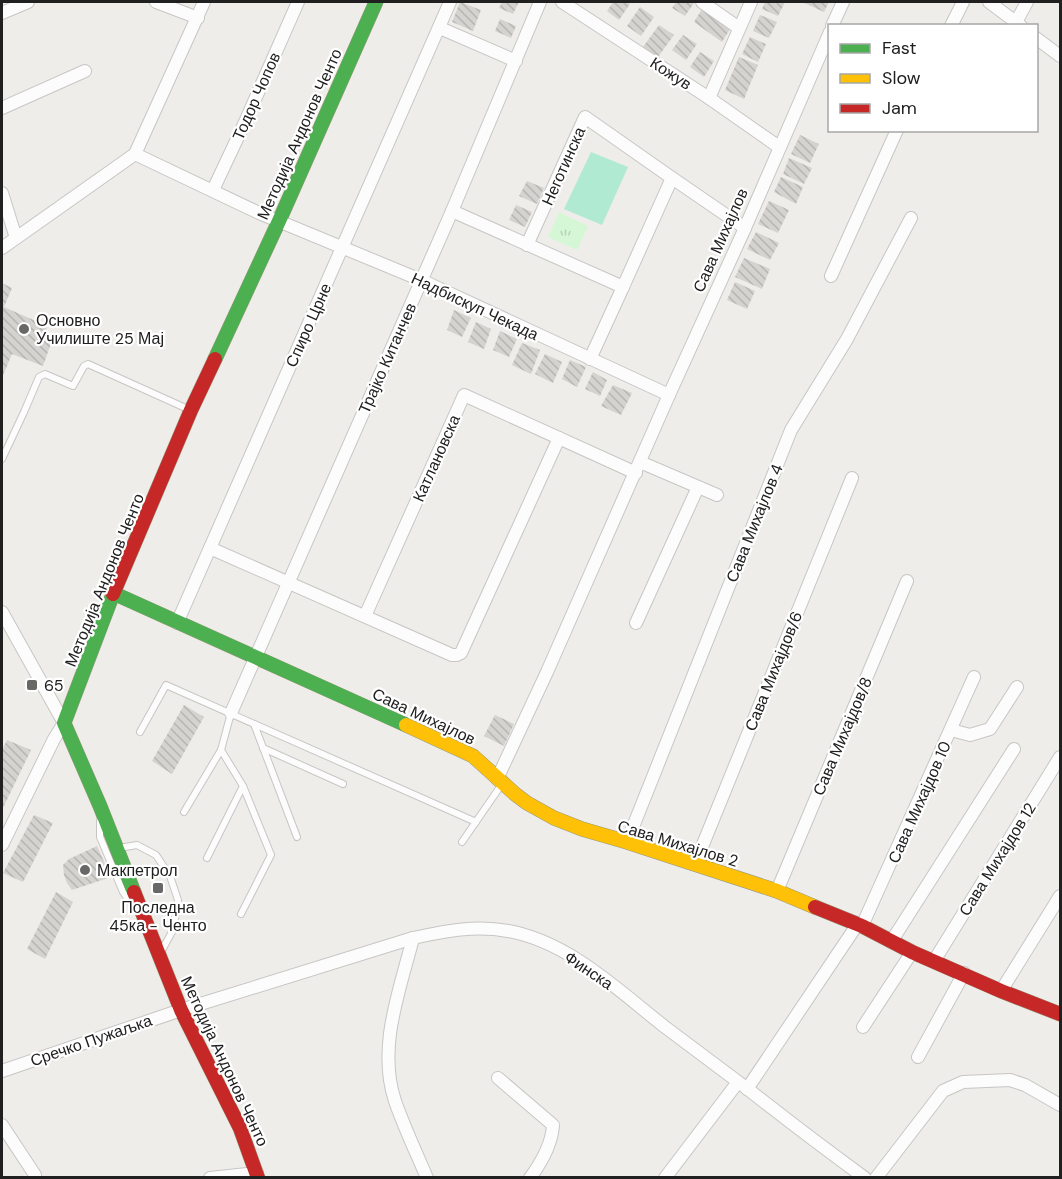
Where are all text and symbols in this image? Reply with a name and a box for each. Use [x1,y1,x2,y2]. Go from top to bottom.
legend [828,24,1038,132]
text: Fast [882,36,917,60]
street label: Методија Андонов Ченто [252,45,347,223]
street label: Тодор Чопов [228,49,285,143]
street label: Кожув [646,52,695,95]
text: Slow [882,66,921,90]
text: Jam [882,96,917,120]
street label: Неготинска [537,124,590,209]
street label: Сава Михајлов [688,185,753,295]
street label: Надбискуп Чекада [408,268,542,345]
street label: Спиро Црне [281,280,336,370]
street label: Трајко Китанчев [354,299,421,417]
place label: Основно Училиште 25 Мај [36,310,164,349]
marker: Основно Училиште 25 Мај [17,322,31,336]
street label: Катлановска [408,411,465,505]
street label: Сава Михајлов 4 [721,461,788,585]
street label: Методија Андонов Ченто [60,490,149,670]
street label: Сава Михајдов/6 [740,608,807,734]
street label: Сава Михајдов/8 [808,674,877,799]
place label: 65 [44,675,64,696]
marker: 65 [25,678,39,692]
street label: Сава Михајлов [369,683,479,750]
street label: Сава Михајдов 10 [883,738,956,867]
street label: Сава Михајдов 12 [954,799,1041,920]
street label: Сава Михајлов 2 [615,815,741,872]
place label: Макпетрол [97,860,178,881]
marker: Макпетрол [78,863,92,877]
marker: Последна 45ка - Ченто [151,881,165,895]
place label: Последна 45ка - Ченто [109,897,207,936]
street label: Финска [560,947,617,994]
street label: Методија Андонов Ченто [176,973,273,1150]
street label: Сречко Пужаљка [27,1010,155,1071]

